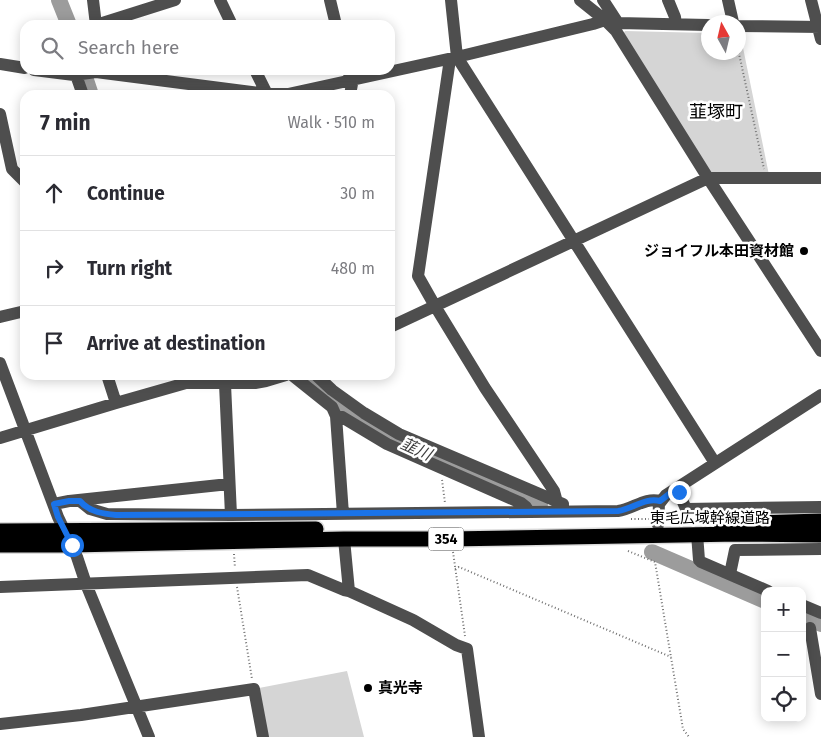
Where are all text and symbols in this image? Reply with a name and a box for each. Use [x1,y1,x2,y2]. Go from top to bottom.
north arrow [701,15,746,60]
search box [20,20,395,75]
icon: search [38,34,66,62]
text: Search here [78,36,179,59]
district label: 韮塚町 [689,101,743,123]
text: 7 min [40,110,91,136]
text: Walk · 510 m [288,113,375,132]
icon: ahead [40,179,68,207]
text: Continue [87,182,165,205]
text: 30 m [340,184,375,203]
place label: ジョイフル本田資材館 [644,242,794,260]
marker: ジョイフル本田資材館 [798,245,810,257]
icon: right [40,254,68,282]
text: Turn right [87,257,172,280]
text: 480 m [331,259,375,278]
icon: arrive [40,329,68,357]
text: Arrive at destination [87,332,266,355]
water label: 韮川 [398,434,436,465]
route end [668,481,691,504]
street label: 東毛広域幹線道路 [650,509,770,527]
road number: 354 [428,528,464,550]
route start [61,534,84,557]
map controls [761,587,806,722]
button: + [761,587,806,632]
button: − [761,632,806,677]
button: locate [761,677,806,722]
place label: 真光寺 [378,679,423,697]
marker: 真光寺 [362,682,374,694]

